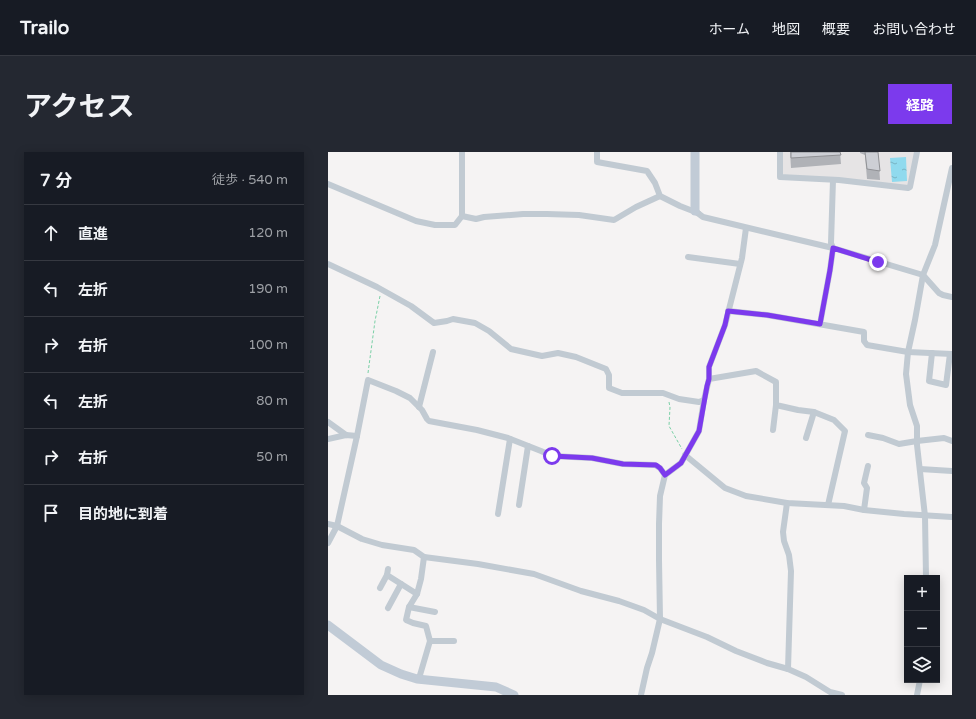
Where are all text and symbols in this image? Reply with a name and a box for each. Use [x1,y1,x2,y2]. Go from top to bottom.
text: Trailo [20,17,69,39]
text: ホーム [708,21,750,38]
text: 地図 [772,21,800,38]
text: 概要 [822,21,850,38]
text: お問い合わせ [872,21,956,38]
button: 経路 [888,84,952,124]
text: アクセス [24,90,135,124]
text: 7 分 [40,170,72,191]
text: 徒歩 · 540 m [212,172,288,188]
icon: ahead [40,222,62,244]
text: 直進 [78,225,108,243]
text: 120 m [248,225,288,241]
route end [869,253,887,271]
icon: left [40,278,62,300]
text: 左折 [78,281,108,299]
text: 190 m [248,281,288,297]
icon: right [40,334,62,356]
text: 右折 [78,337,108,355]
text: 100 m [248,337,288,353]
icon: left [40,390,62,412]
text: 左折 [78,393,108,411]
text: 80 m [256,393,288,409]
icon: right [40,446,62,468]
route start [543,447,561,465]
text: 右折 [78,449,108,467]
text: 50 m [256,449,288,465]
icon: arrive [40,502,62,524]
text: 目的地に到着 [78,505,168,523]
map controls [904,575,940,683]
button: + [904,575,940,611]
button: − [904,611,940,647]
button: layers [904,647,940,683]

